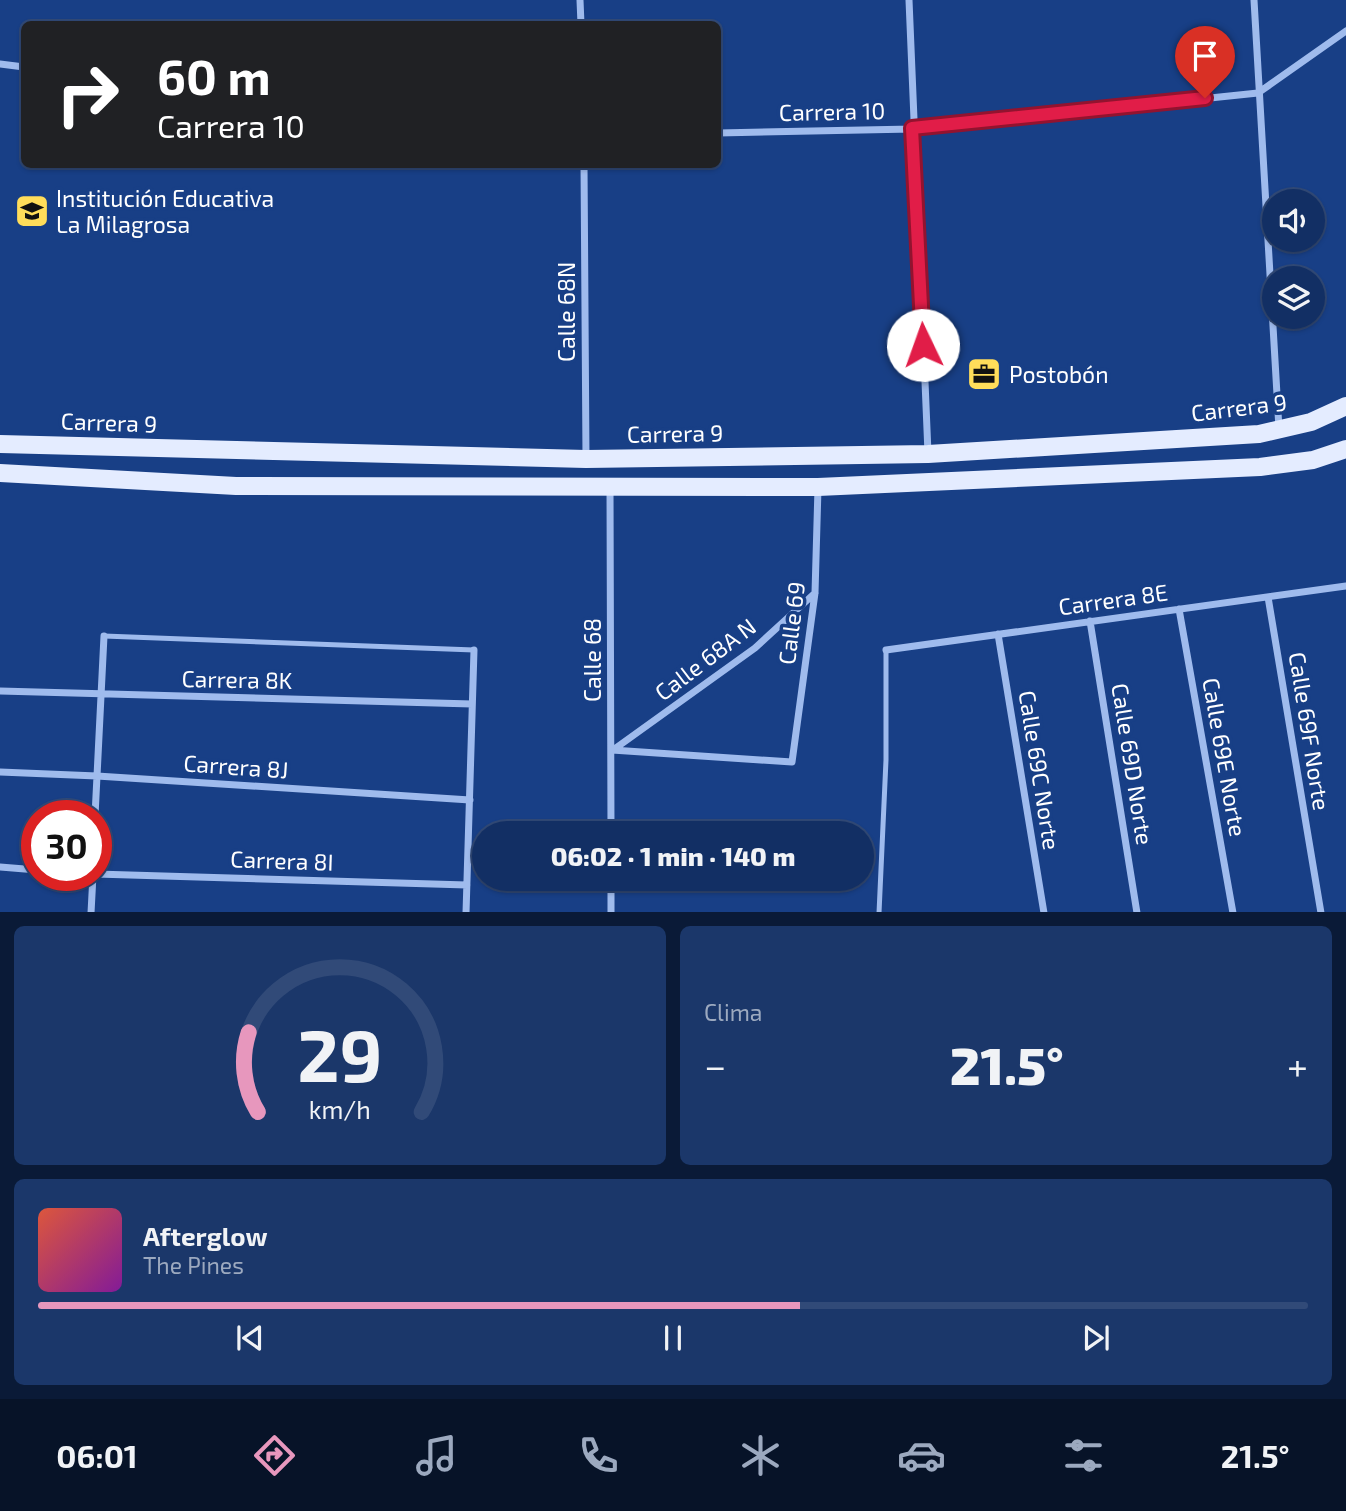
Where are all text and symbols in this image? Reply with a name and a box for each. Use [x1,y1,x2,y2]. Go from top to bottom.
pin [1175,26,1235,98]
icon: arrive [1186,37,1224,75]
text: 60 m [157,46,271,105]
icon: right [42,49,133,140]
street label: Carrera 10 [779,96,885,126]
text: Carrera 10 [157,106,305,144]
place label: Institución Educativa La Milagrosa [56,184,274,238]
map controls [1262,189,1325,329]
button: sound [1262,189,1325,252]
school or university icon: Institución Educativa La Milagrosa [13,192,51,230]
street label: Calle 68N [552,262,580,362]
button: layers [1262,266,1325,329]
position arrow [886,308,960,382]
office icon: Postobón [965,355,1003,393]
place label: Postobón [1009,360,1109,388]
street label: Carrera 9 [1189,387,1289,427]
street label: Carrera 9 [60,406,158,438]
street label: Carrera 9 [627,418,723,448]
street label: Carrera 8E [1057,577,1169,621]
street label: Calle 69 [772,580,810,666]
street label: Calle 68A N [649,612,761,706]
street label: Calle 68 [578,618,606,702]
street label: Calle 69F Norte [1284,650,1336,812]
street label: Carrera 8K [181,664,293,694]
street label: Calle 69E Norte [1197,675,1253,839]
street label: Calle 69D Norte [1106,681,1160,847]
street label: Calle 69C Norte [1014,688,1066,852]
street label: Carrera 8J [183,748,289,784]
speed limit sign: 30 [21,800,112,891]
text: 06:02 · 1 min · 140 m [551,840,795,871]
street label: Carrera 8I [230,844,334,876]
text: Clima [704,998,762,1026]
text: 29 [297,1009,383,1097]
text: 21.5° [950,1033,1064,1095]
text: − [704,1042,726,1088]
text: + [1287,1042,1308,1088]
text: km/h [309,1093,371,1123]
text: Afterglow [143,1220,268,1251]
text: The Pines [143,1251,244,1279]
icon: previous [231,1319,269,1357]
icon: pause [654,1319,692,1357]
icon: next [1077,1319,1115,1357]
icon: directions [250,1431,299,1480]
icon: music [412,1431,461,1480]
icon: phone [574,1431,623,1480]
icon: climate [736,1431,785,1480]
icon: car [897,1431,946,1480]
icon: filters [1059,1431,1108,1480]
text: 06:01 [56,1436,138,1474]
text: 21.5° [1221,1436,1290,1474]

